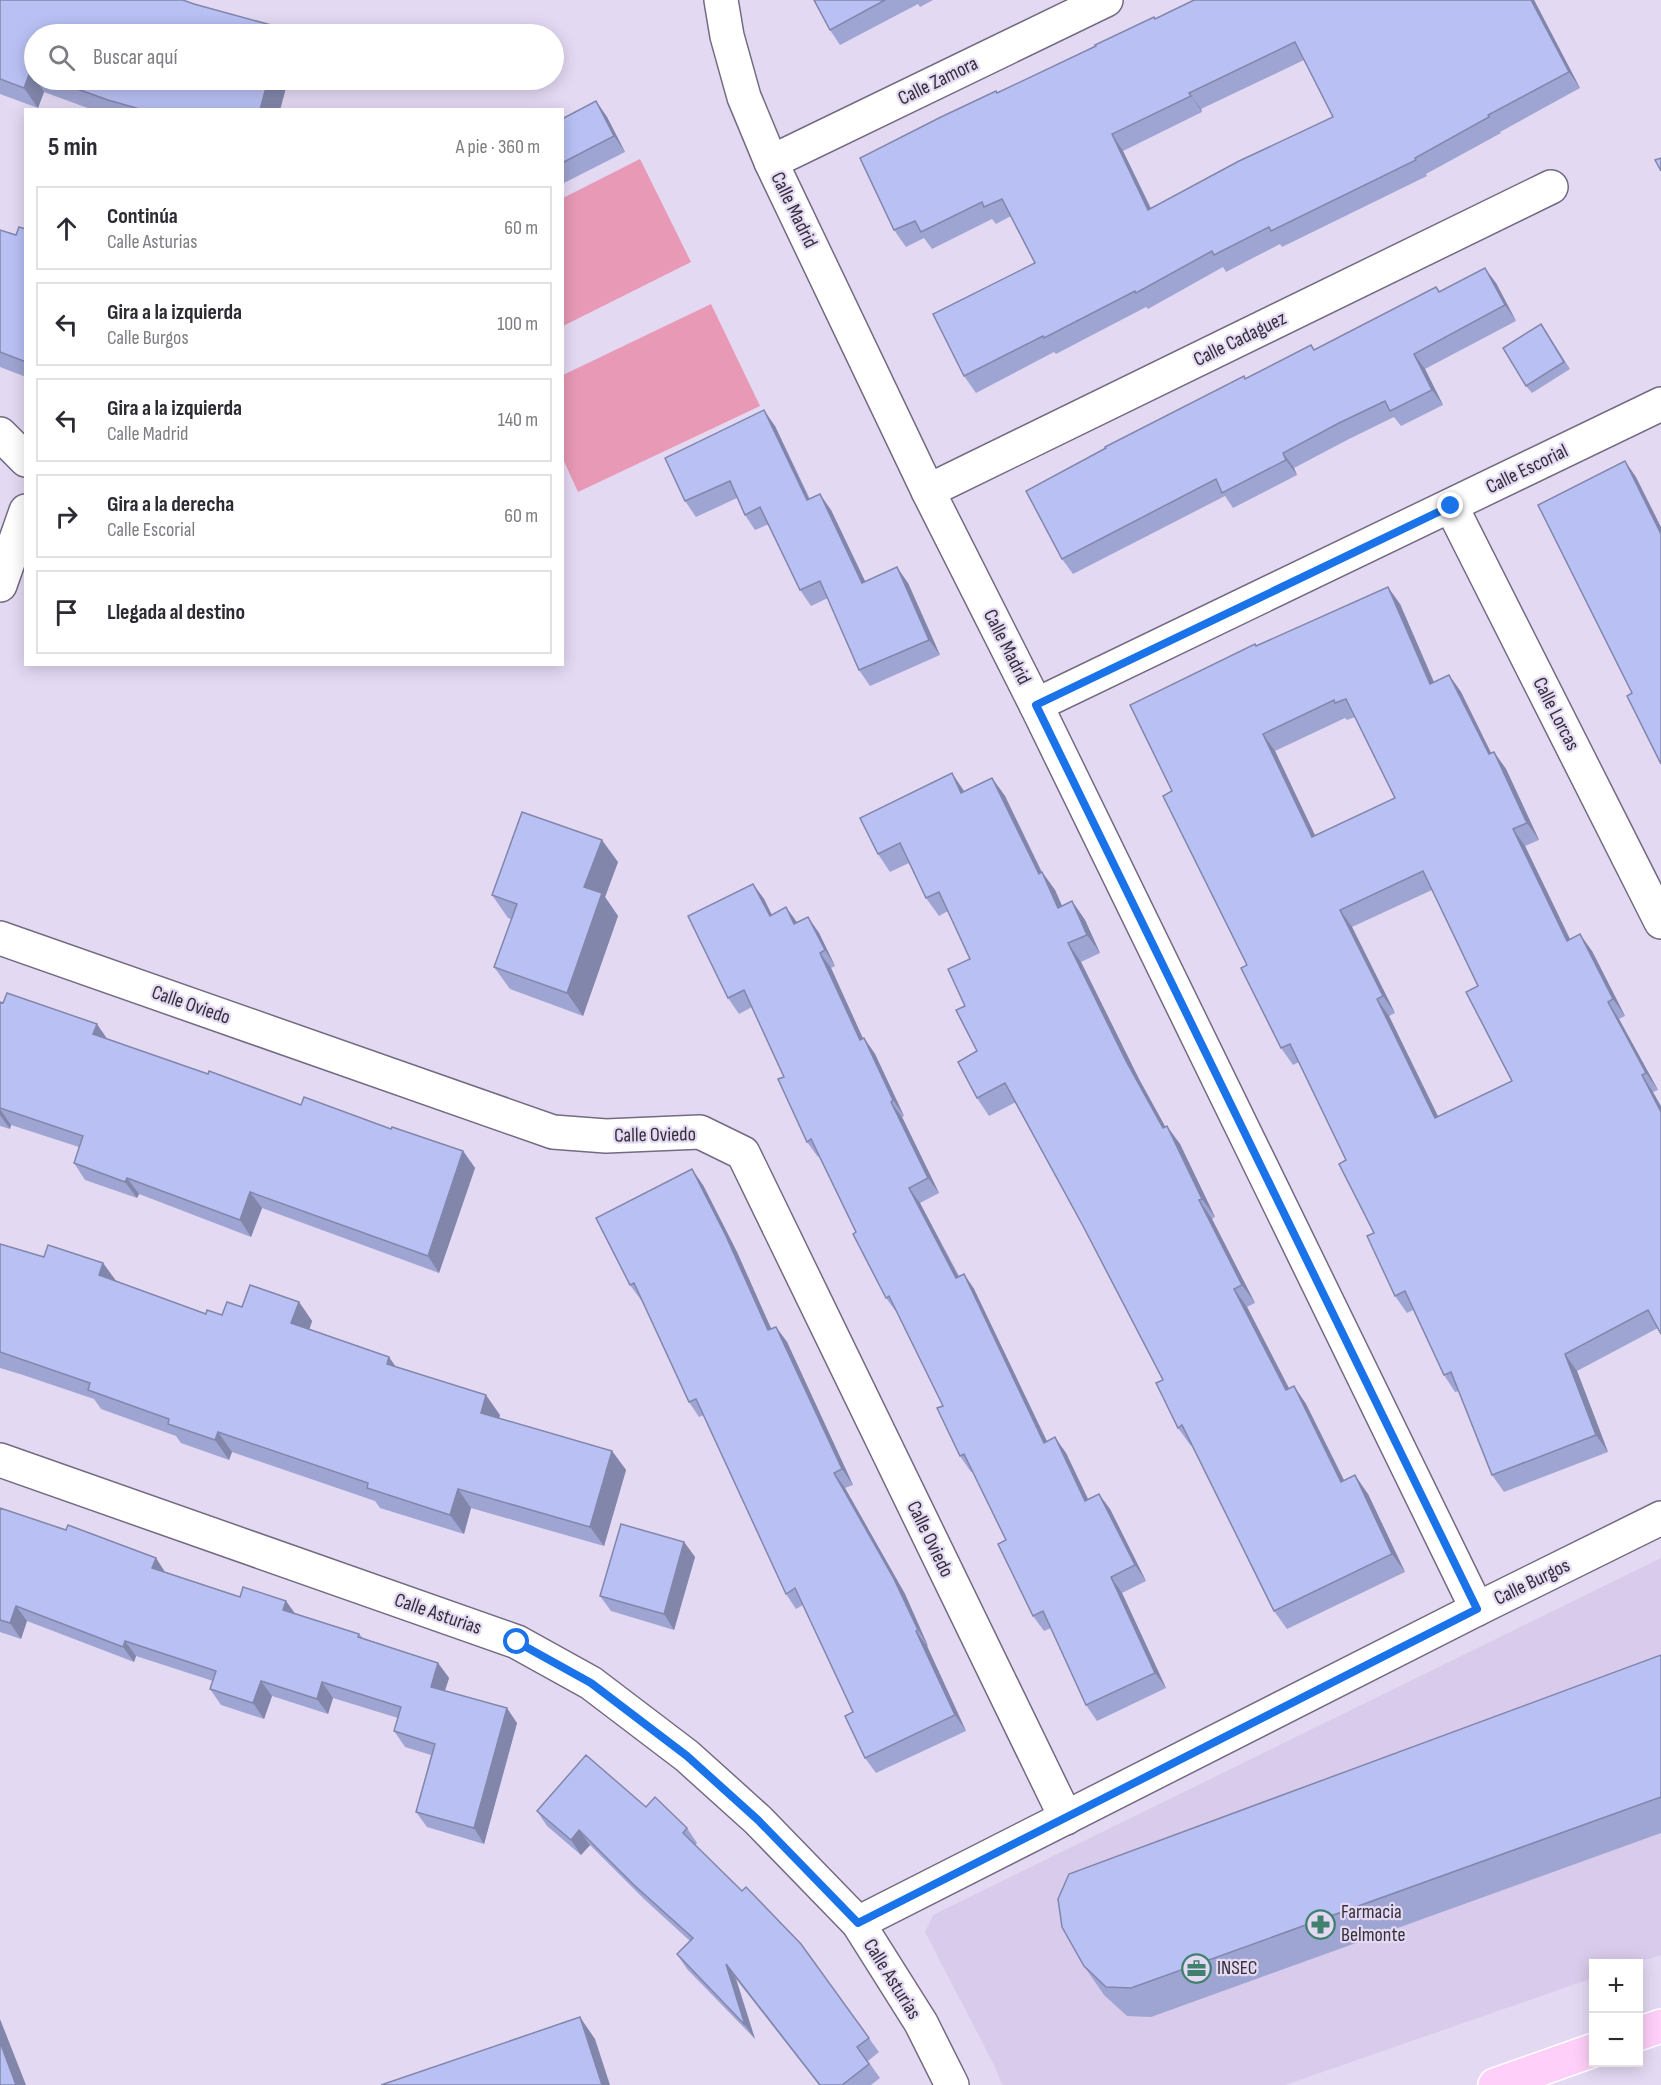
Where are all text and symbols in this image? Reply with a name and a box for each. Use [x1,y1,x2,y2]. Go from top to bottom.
search box [24,24,564,90]
icon: search [45,41,78,74]
text: Buscar aquí [93,44,178,71]
street label: Calle Zamora [894,51,982,111]
text: 5 min [48,132,98,163]
text: A pie · 360 m [456,135,540,159]
street label: Calle Madrid [765,168,823,252]
text: Continúa [107,203,178,230]
icon: ahead [50,212,83,245]
text: 60 m [504,216,538,240]
text: Calle Asturias [107,230,197,254]
text: Gira a la izquierda [107,299,242,326]
street label: Calle Cadaguez [1190,306,1290,372]
icon: left [50,308,83,341]
text: 100 m [497,312,538,336]
text: Calle Burgos [107,326,189,350]
text: Gira a la izquierda [107,395,242,422]
icon: left [50,404,83,437]
text: 140 m [498,408,538,432]
text: Calle Madrid [107,422,188,446]
street label: Calle Escorial [1482,439,1572,499]
text: Gira a la derecha [107,491,234,518]
route end [1437,492,1463,518]
icon: right [50,500,83,533]
text: 60 m [504,504,538,528]
text: Calle Escorial [107,518,195,542]
icon: arrive [50,596,83,629]
text: Llegada al destino [107,599,245,626]
street label: Calle Madrid [978,605,1036,689]
street label: Calle Lorcas [1527,673,1585,755]
street label: Calle Oviedo [148,980,234,1030]
street label: Calle Oviedo [614,1122,696,1148]
street label: Calle Oviedo [901,1497,959,1581]
street label: Calle Burgos [1490,1553,1574,1611]
street label: Calle Asturias [391,1588,485,1640]
route start [503,1628,529,1654]
place label: Farmacia Belmonte [1341,1900,1405,1947]
pharmacy icon: Farmacia Belmonte [1304,1908,1336,1940]
street label: Calle Asturias [858,1934,926,2024]
office icon: INSEC [1180,1952,1212,1984]
place label: INSEC [1217,1956,1257,1980]
map controls [1589,1959,1643,2067]
button: + [1589,1959,1643,2013]
button: − [1589,2013,1643,2067]

